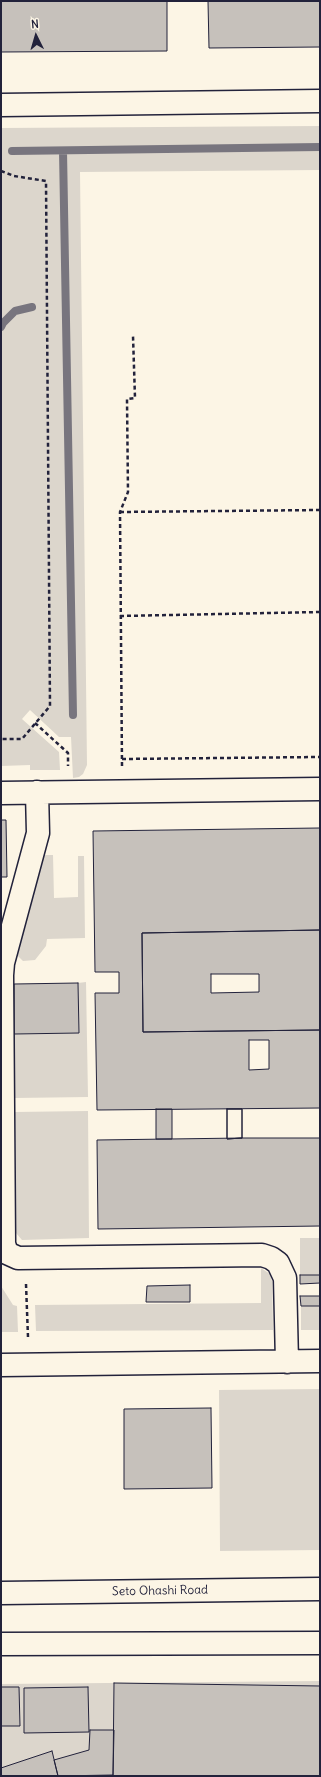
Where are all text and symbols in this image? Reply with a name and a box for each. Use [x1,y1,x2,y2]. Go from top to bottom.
north arrow [16,16,56,56]
text: N [31,17,39,31]
street label: Seto Ohashi Road [112,1583,208,1599]

